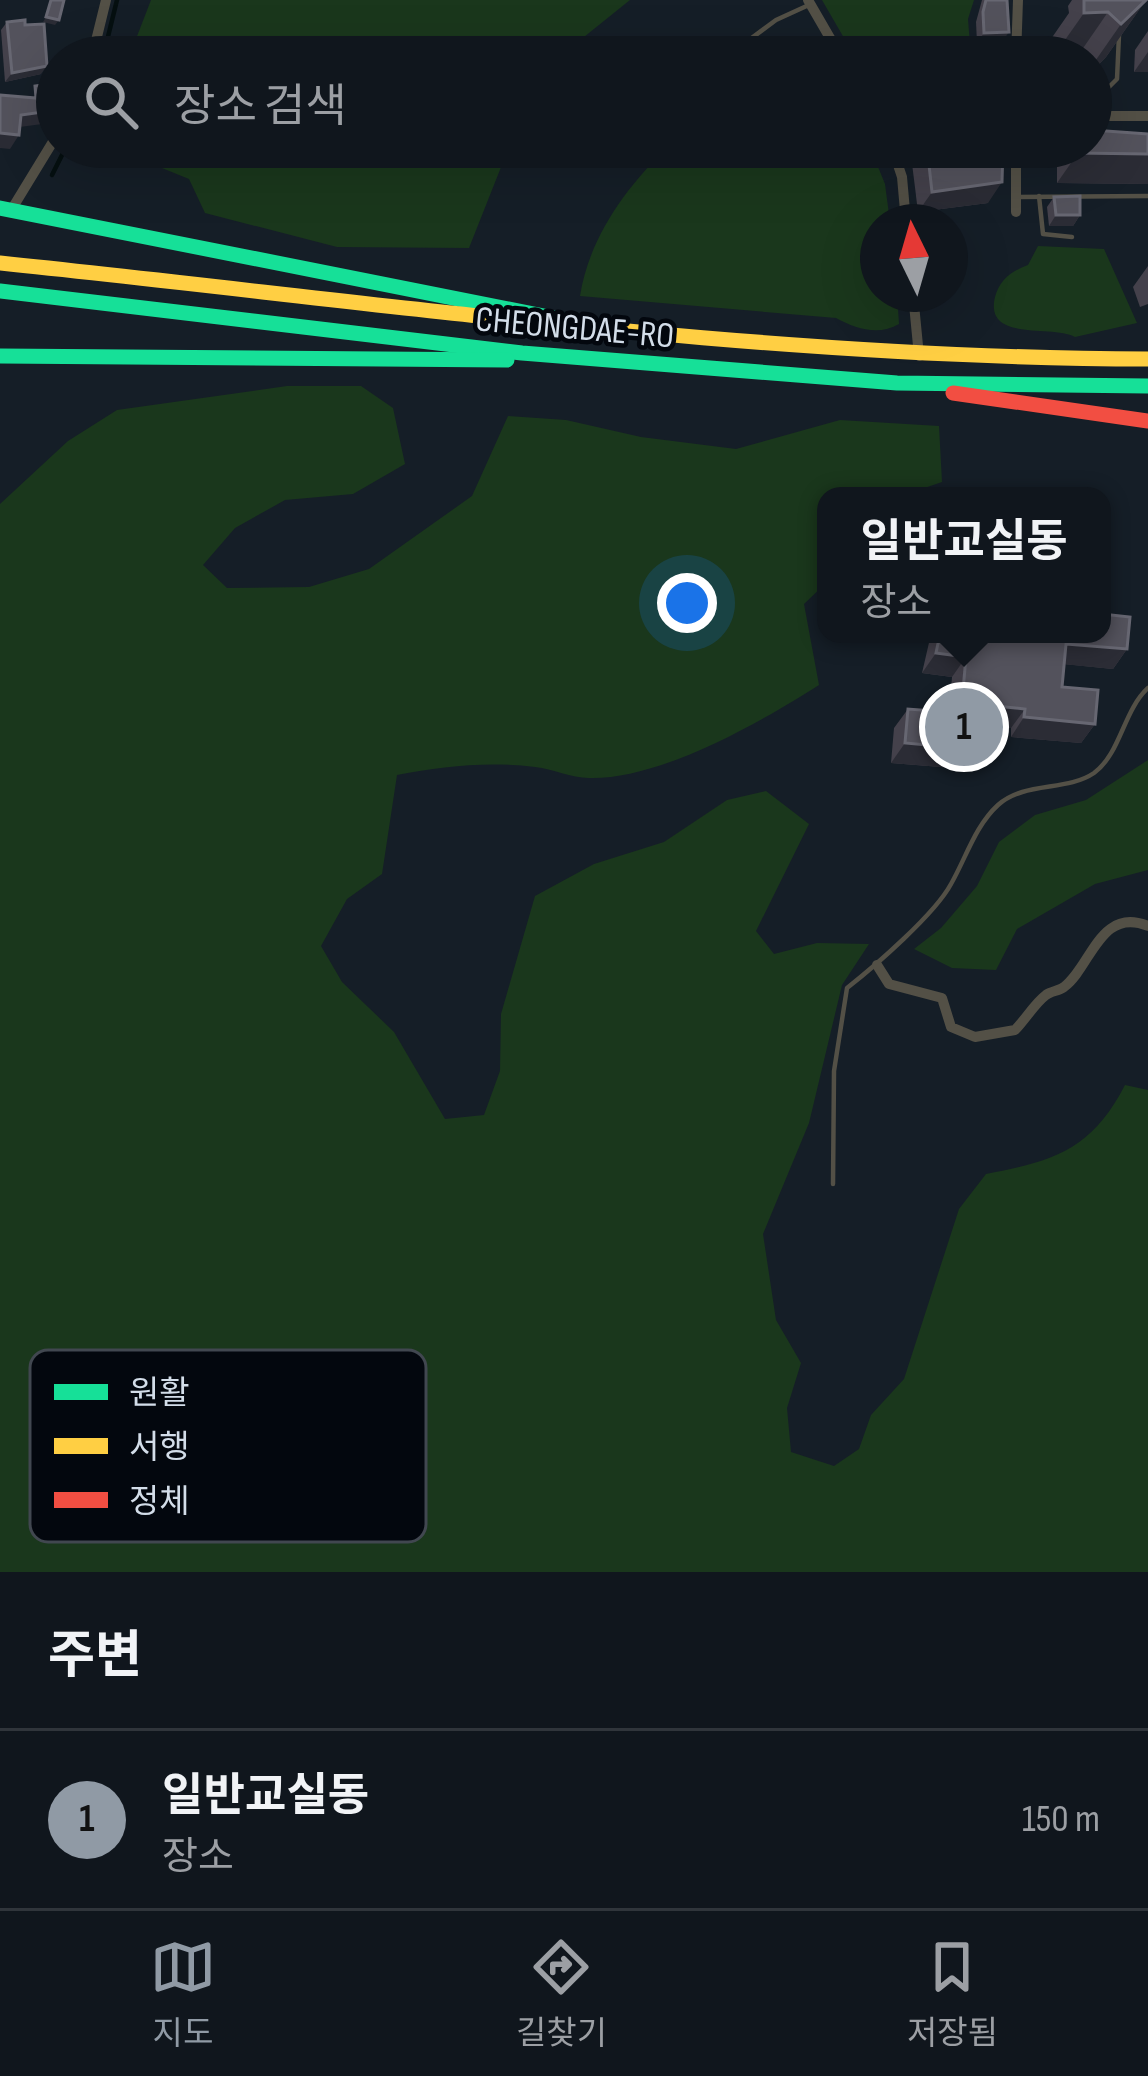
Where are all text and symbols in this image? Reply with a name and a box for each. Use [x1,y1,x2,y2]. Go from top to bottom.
search box [36,36,1112,168]
icon: search [78,69,144,135]
text: 장소 검색 [174,80,347,135]
north arrow [860,204,968,312]
street label: CHEONGDAE-RO [474,298,676,359]
popup [817,487,1111,643]
text: 일반교실동 [860,515,1068,570]
your location [657,573,717,633]
text: 장소 [860,580,932,627]
pin: 1 [925,682,1003,772]
legend [30,1350,426,1542]
text: 원활 [129,1374,190,1414]
text: 서행 [129,1428,190,1468]
text: 정체 [129,1482,190,1522]
text: 주변 [48,1626,142,1687]
text: 일반교실동 [162,1769,369,1824]
text: 1 [79,1796,95,1843]
text: 150 m [1022,1796,1100,1843]
text: 장소 [162,1834,234,1881]
tab: 지도 [150,1934,216,2054]
tab: 길찾기 [516,1934,607,2054]
tab: 저장됨 [907,1934,998,2054]

